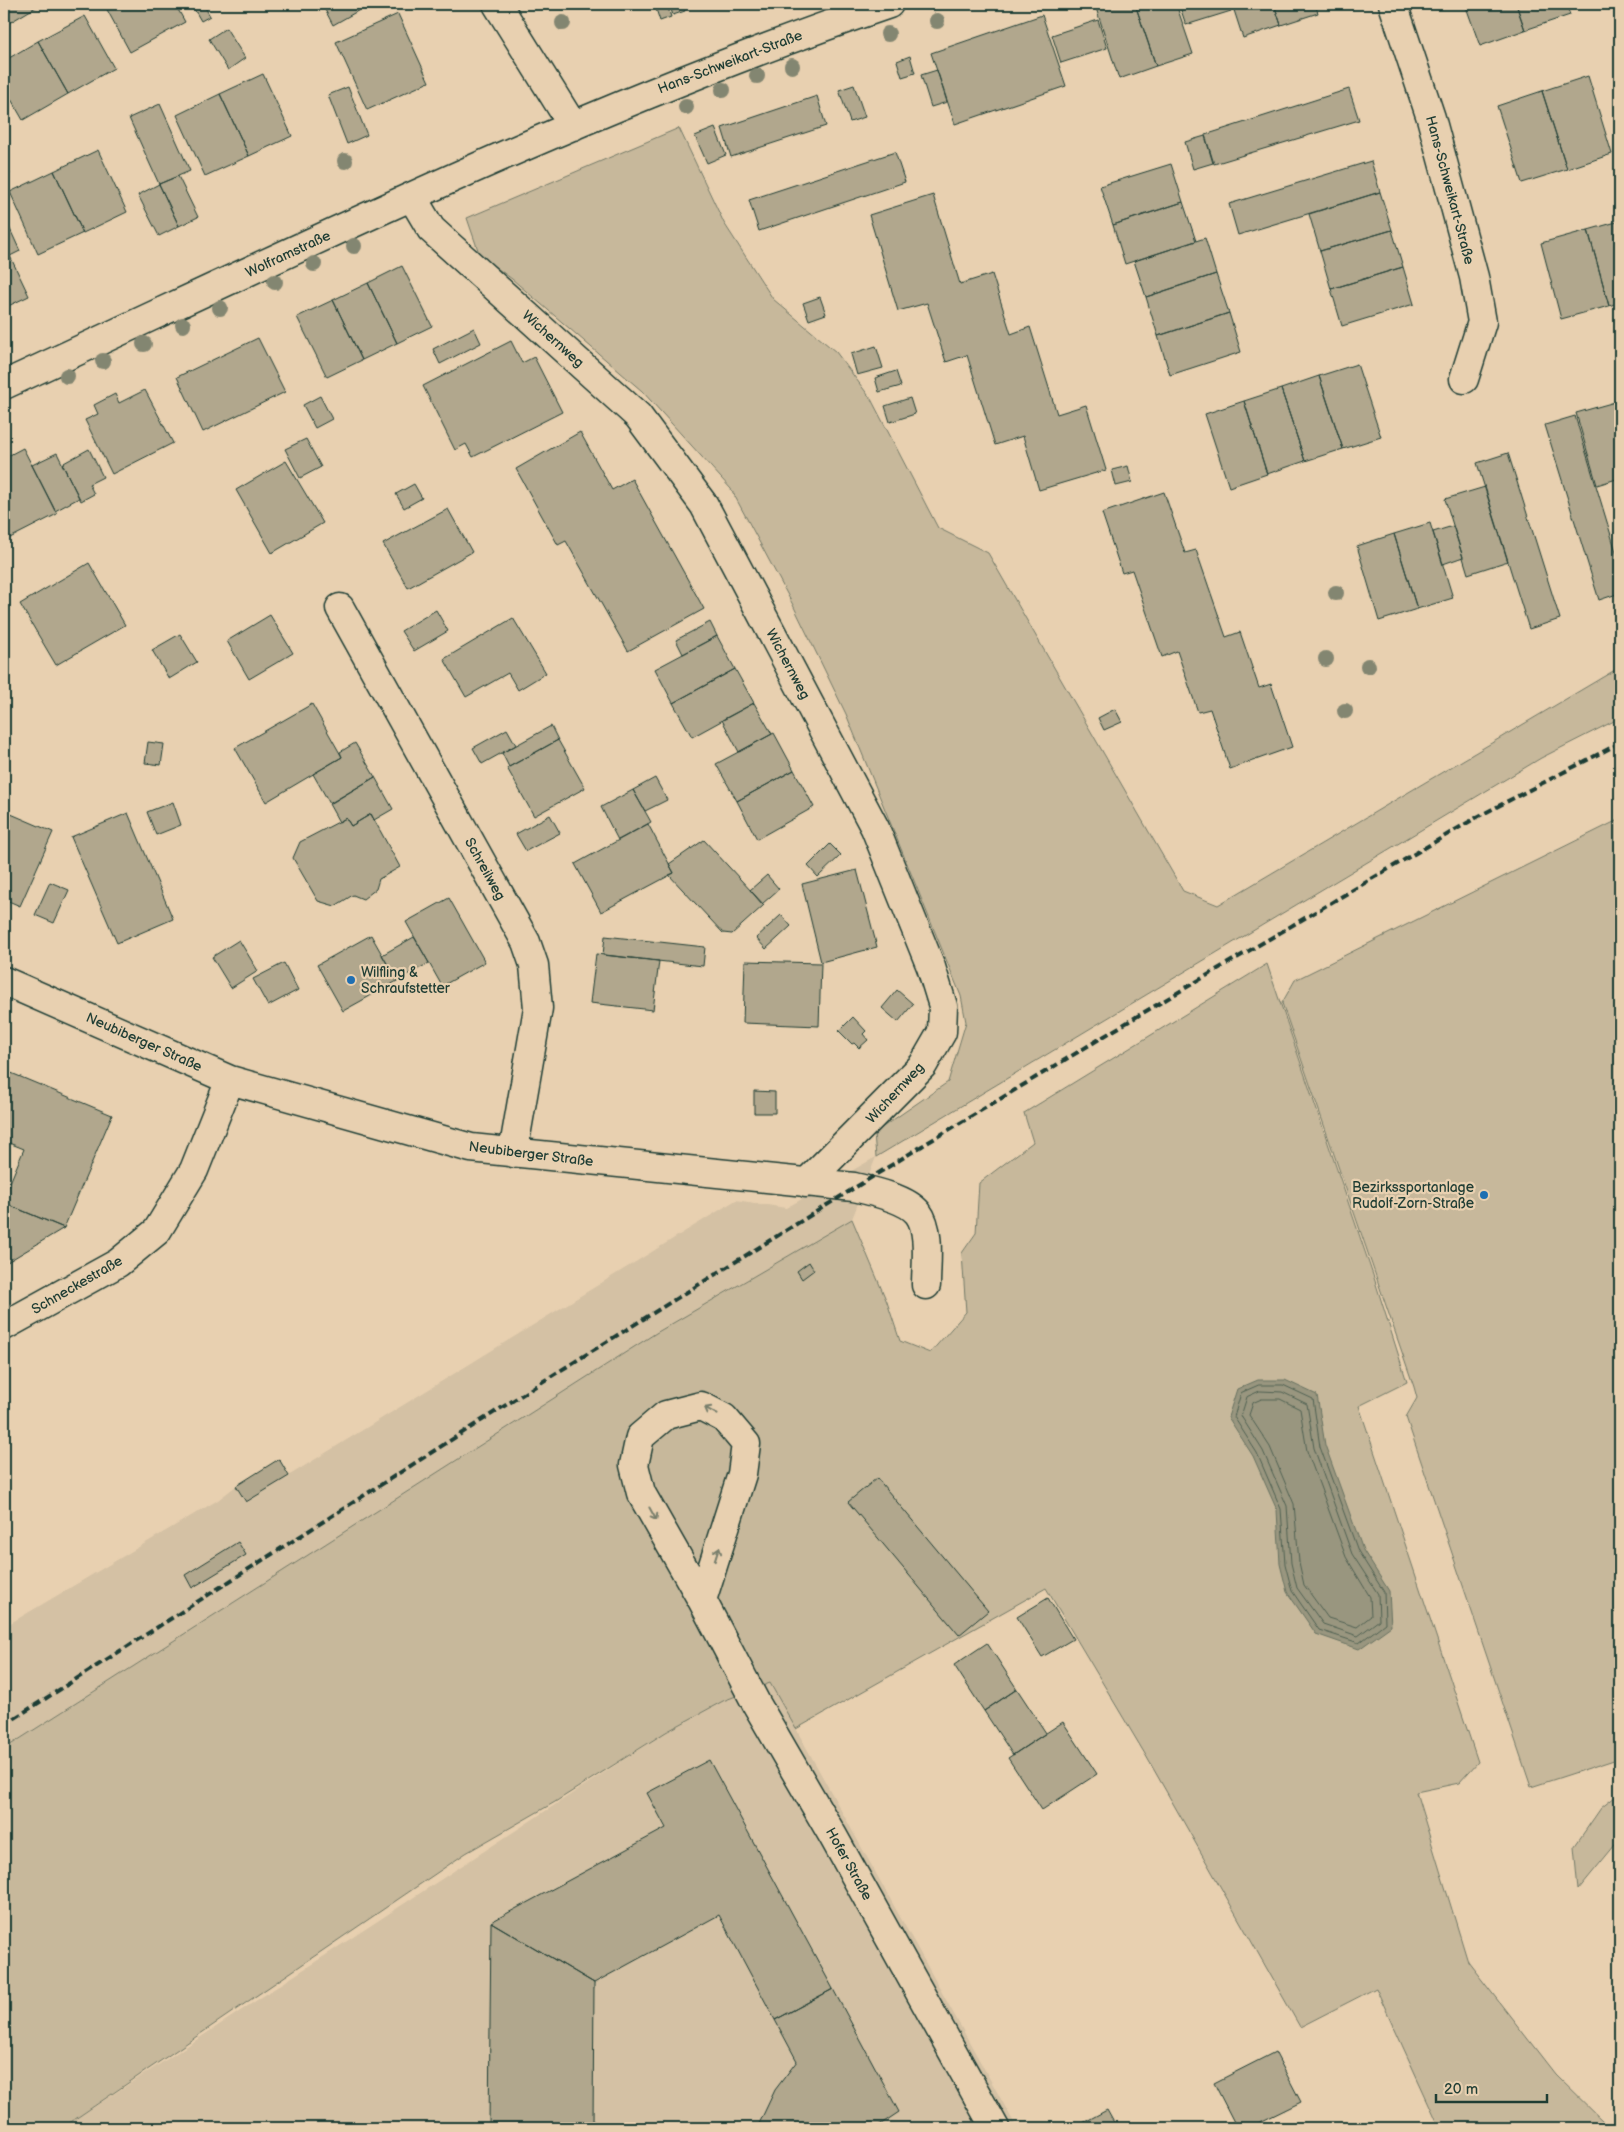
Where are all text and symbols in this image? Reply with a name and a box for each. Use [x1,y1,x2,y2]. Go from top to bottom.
street label: Hans-Schweikart-Straße [655,27,805,97]
street label: Hans-Schweikart-Straße [1422,114,1478,266]
street label: Wolframstraße [243,227,333,281]
street label: Wichernweg [519,307,587,371]
street label: Wichernweg [762,626,814,702]
street label: Schreilweg [461,835,509,903]
place label: Wilfling & Schraufstetter [361,964,451,997]
marker: Wilfling & Schraufstetter [345,974,357,986]
street label: Neubiberger Straße [83,1009,205,1075]
street label: Wichernweg [862,1059,928,1127]
street label: Neubiberger Straße [468,1138,594,1170]
place label: Bezirkssportanlage Rudolf-Zorn-Straße [1352,1179,1474,1212]
marker: Bezirkssportanlage Rudolf-Zorn-Straße [1478,1189,1490,1201]
street label: Schneckestraße [28,1252,126,1318]
one-way arrow [704,1406,718,1416]
one-way arrow [648,1506,658,1521]
one-way arrow [713,1546,722,1562]
street label: Hofer Straße [822,1825,876,1903]
scale bar [1436,2072,1548,2104]
text: 20 m [1444,2080,1478,2099]

